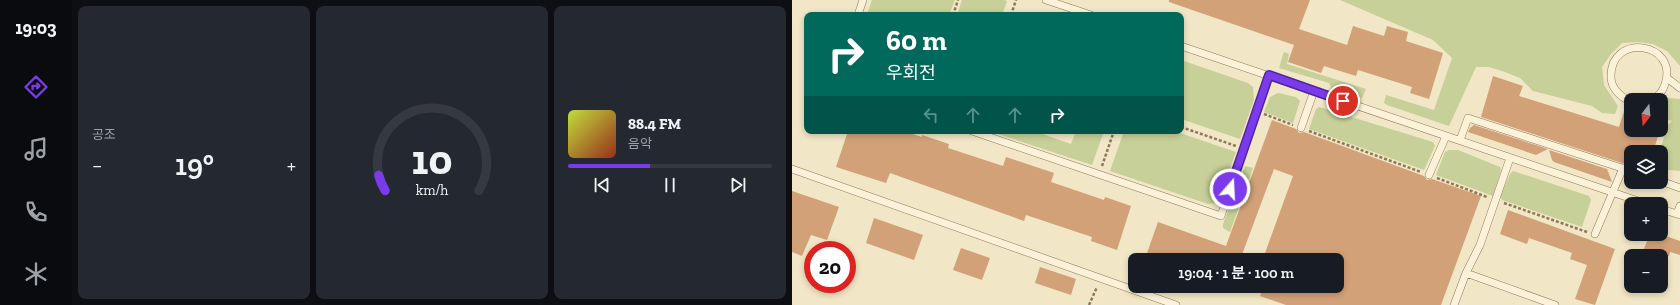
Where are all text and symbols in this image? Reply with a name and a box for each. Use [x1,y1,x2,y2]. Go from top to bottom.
text: 19:03 [15,17,57,39]
text: 60 m [886,24,947,57]
icon: right [820,28,872,80]
text: 우회전 [886,62,936,84]
icon: directions [22,73,50,101]
pin [1326,84,1360,118]
icon: arrive [1332,90,1354,112]
north arrow [1624,93,1668,137]
map controls [1624,93,1668,293]
icon: left [920,104,942,126]
icon: ahead [962,104,984,126]
icon: ahead [1004,104,1026,126]
icon: right [1046,104,1068,126]
text: 88.4 FM [628,115,681,133]
text: 공조 [92,127,116,142]
text: 10 [412,134,452,184]
icon: music [22,135,50,163]
text: 음악 [628,136,652,151]
button: layers [1624,145,1668,189]
text: 19° [175,147,214,183]
text: − [92,152,102,179]
text: + [287,152,296,179]
position arrow [1209,168,1251,210]
icon: previous [591,174,613,196]
icon: pause [659,174,681,196]
icon: next [727,174,749,196]
text: km/h [416,181,448,198]
button: + [1624,197,1668,241]
icon: phone [22,198,50,226]
speed limit sign: 20 [804,241,856,293]
button: − [1624,249,1668,293]
icon: climate [22,260,50,288]
text: 19:04 · 1 분 · 100 m [1178,264,1294,282]

